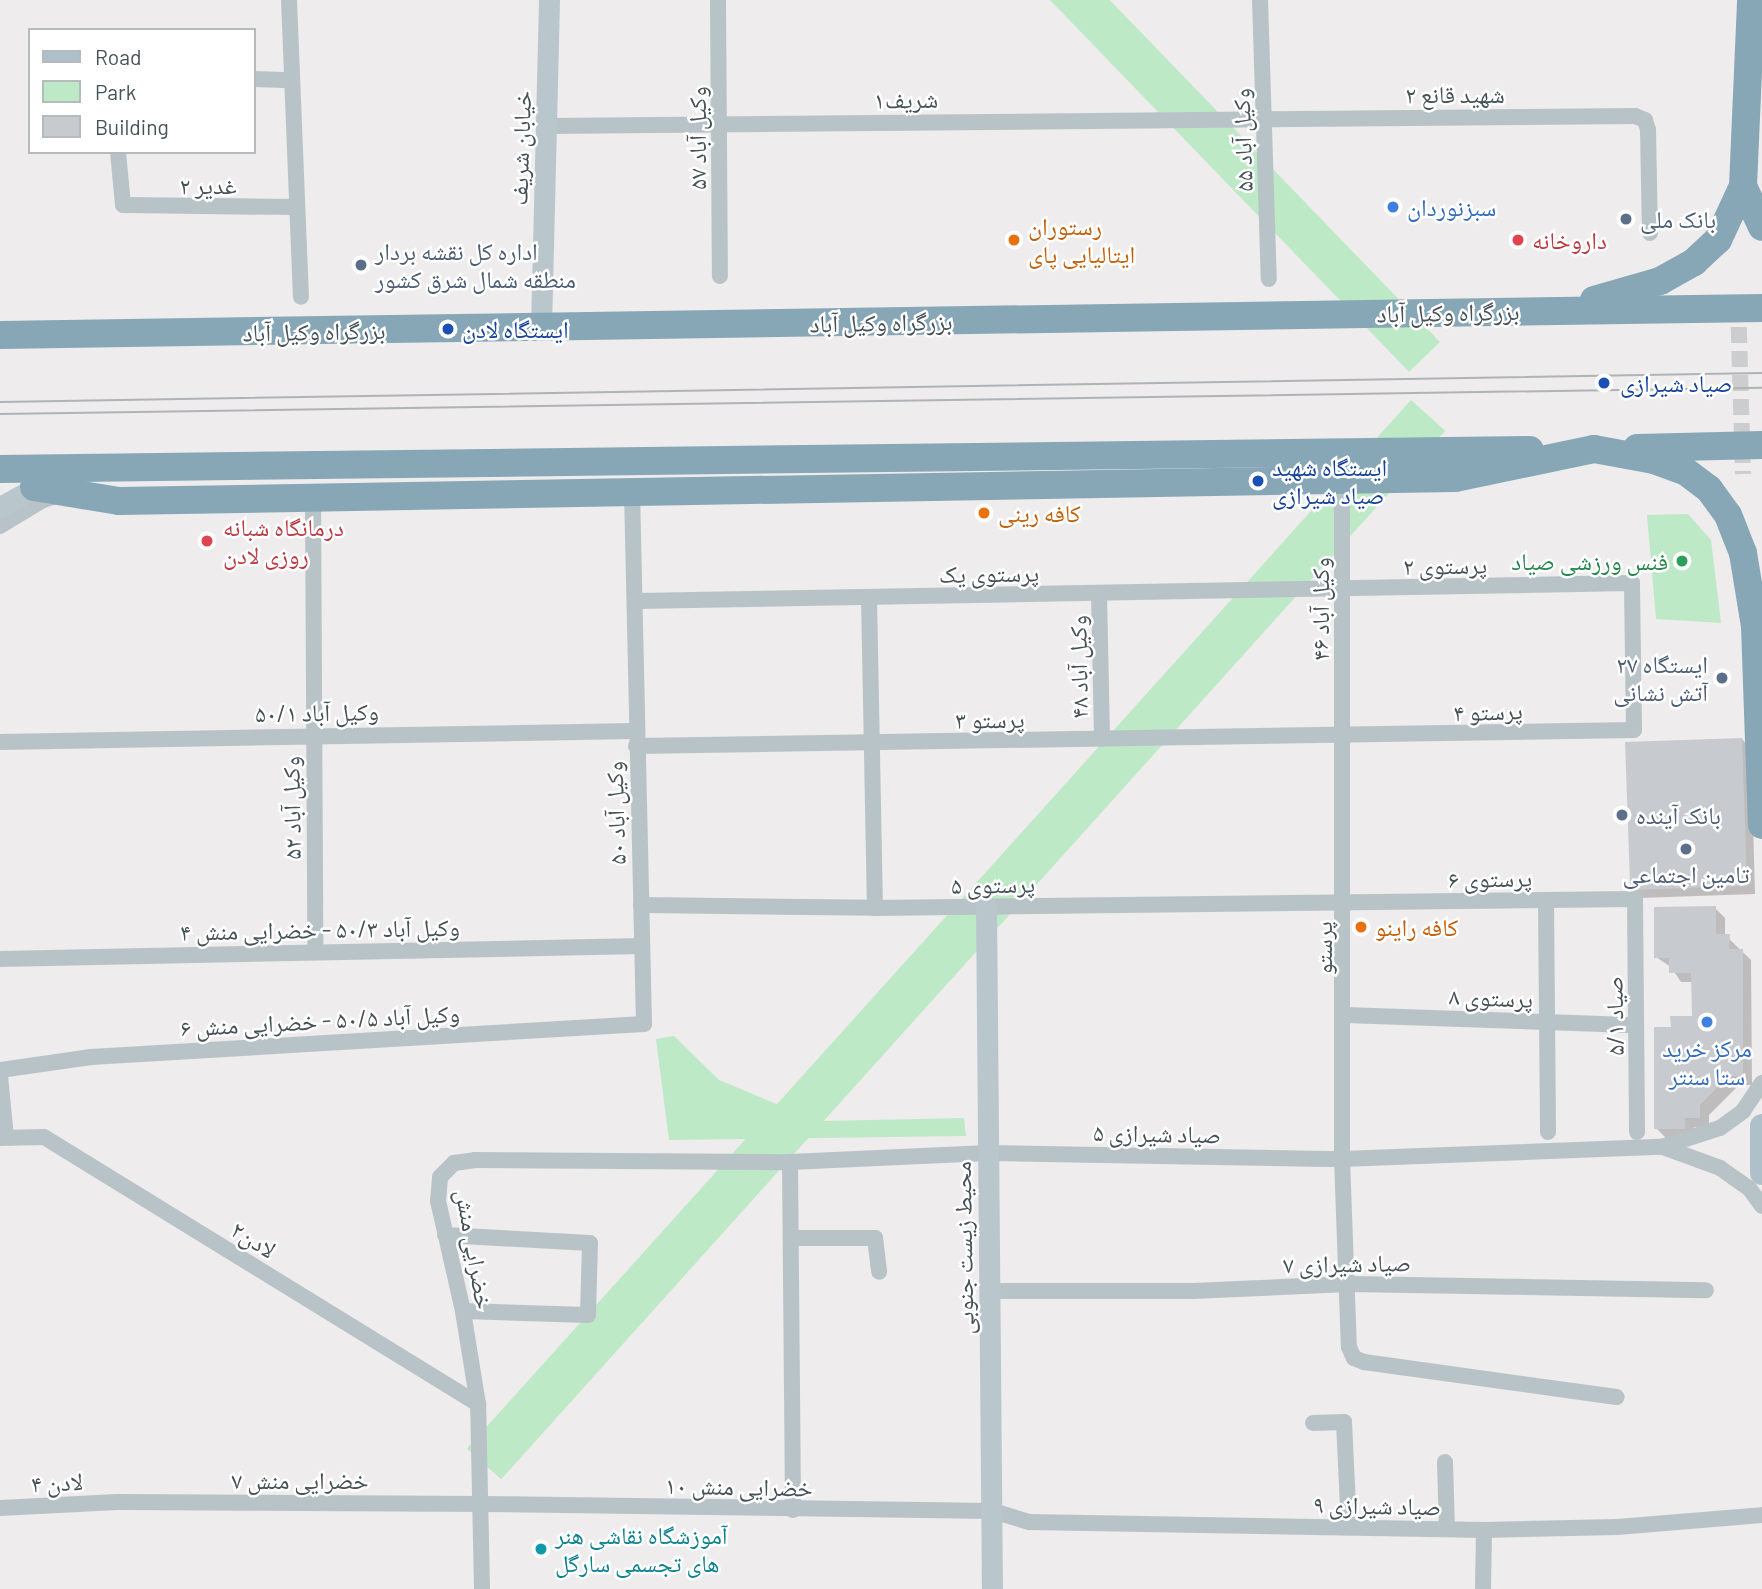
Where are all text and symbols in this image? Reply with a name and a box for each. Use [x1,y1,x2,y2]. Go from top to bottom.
legend [28,28,256,154]
text: Road [95,44,141,69]
text: Park [95,79,136,104]
street label: شهید قانع ۲ [1405,80,1505,108]
street label: شریف١ [874,84,938,114]
street label: ۵۷ وکیل آباد [683,86,711,190]
street label: ۵۵ وکیل آباد [1226,88,1258,192]
street label: خیابان شریف [504,90,536,206]
text: Building [95,114,169,139]
street label: غدیر ۲ [180,171,236,199]
place label: سبزنوردان [1407,193,1496,221]
marker: سبزنوردان [1385,199,1401,215]
place label: بانک ملی [1640,205,1716,233]
marker: بانک ملی [1618,211,1634,227]
place label: رستوران ایتالیایی پای [1028,212,1135,268]
place label: داروخانه [1532,226,1607,254]
marker: رستوران ایتالیایی پای [1006,232,1022,248]
marker: داروخانه [1510,232,1526,248]
place label: اداره کل نقشه بردار منطقه شمال شرق کشور [375,237,576,293]
marker: اداره کل نقشه بردار منطقه شمال شرق کشور [353,257,369,273]
street label: بزرگراه وکیل آباد [1376,296,1520,328]
street label: بزرگراه وکیل آباد [809,306,953,338]
street label: بزرگراه وکیل آباد [242,315,386,347]
place label: ایستگاه لادن [462,315,569,343]
marker: ایستگاه لادن [440,321,456,337]
place label: صیاد شیرازی [1620,369,1732,397]
marker: صیاد شیرازی [1594,373,1614,393]
place label: ایستگاه شهید صیاد شیرازی [1272,453,1387,509]
marker: ایستگاه شهید صیاد شیرازی [1250,473,1266,489]
place label: کافه رینی [998,499,1081,527]
marker: کافه رینی [976,505,992,521]
place label: درمانگاه شبانه روزی لادن [223,513,344,569]
marker: درمانگاه شبانه روزی لادن [197,531,217,551]
place label: فنس ورزشی صیاد [1511,547,1668,575]
street label: پرستوی ۲ [1403,550,1487,580]
marker: فنس ورزشی صیاد [1674,553,1690,569]
street label: ۴۶ وکیل آباد [1306,557,1334,661]
street label: پرستوی یک [939,558,1039,588]
street label: ۴۸ وکیل آباد [1063,615,1093,719]
place label: ایستگاه ۲۷ آتش نشانی [1613,650,1708,706]
marker: ایستگاه ۲۷ آتش نشانی [1714,670,1730,686]
street label: پرستو ۴ [1453,695,1523,727]
street label: وکیل آباد ۵۰/۱ [255,697,379,727]
street label: پرستو ۳ [955,704,1025,734]
street label: ۵۲ وکیل آباد [276,756,306,860]
street label: ۵۰ وکیل آباد [599,761,631,865]
place label: بانک آینده [1636,801,1721,829]
marker: بانک آینده [1614,807,1630,823]
marker: تامین اجتماعی [1678,841,1694,857]
place label: تامین اجتماعی [1623,860,1749,888]
street label: پرستوی ۶ [1448,863,1532,893]
street label: پرستوی ۵ [951,869,1035,899]
street label: وکیل آباد ۵۰/۳ - خضرایی منش ۴ [180,912,460,946]
place label: کافه راینو [1375,913,1458,941]
marker: کافه راینو [1353,919,1369,935]
street label: پرستو [1309,921,1337,975]
street label: صیاد ۵/۱ [1599,976,1629,1056]
street label: پرستوی ۸ [1449,981,1533,1013]
street label: وکیل آباد ۵۰/۵ - خضرایی منش ۶ [180,998,460,1042]
marker: مرکز خرید ستا سنتر [1699,1014,1715,1030]
place label: مرکز خرید ستا سنتر [1662,1034,1752,1090]
street label: صیاد شیرازی ۵ [1093,1117,1221,1149]
street label: محیط زیست جنوبی [947,1161,979,1335]
street label: خضرایی منش [450,1187,500,1311]
street label: لادن۲ [226,1214,282,1264]
street label: صیاد شیرازی ۷ [1283,1247,1411,1279]
street label: لادن ۴ [30,1466,84,1498]
street label: خضرایی منش ۷ [232,1466,368,1494]
street label: خضرایی منش ۱۰ [665,1470,813,1502]
street label: صیاد شیرازی ۹ [1313,1489,1441,1521]
place label: آموزشگاه نقاشی هنر های تجسمی سارگل [555,1521,728,1577]
marker: آموزشگاه نقاشی هنر های تجسمی سارگل [533,1541,549,1557]

